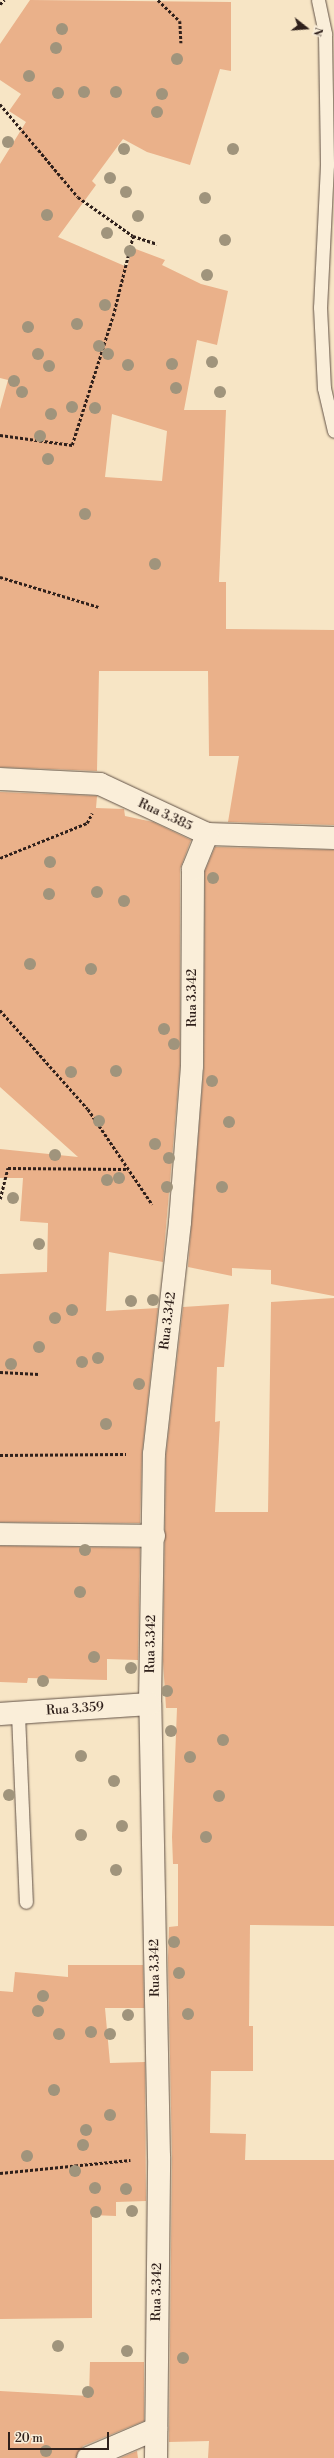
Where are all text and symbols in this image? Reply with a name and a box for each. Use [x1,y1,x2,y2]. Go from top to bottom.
north arrow [286,8,326,48]
text: N [310,25,325,38]
street label: Rua 3.385 [135,796,195,834]
street label: Rua 3.342 [184,969,200,1027]
street label: Rua 3.342 [157,1291,179,1351]
street label: Rua 3.342 [143,1615,159,1673]
street label: Rua 3.359 [46,1699,104,1719]
street label: Rua 3.342 [147,1939,163,1997]
street label: Rua 3.342 [149,2263,165,2321]
scale bar [10,2424,111,2450]
text: 20 m [15,2431,43,2446]

